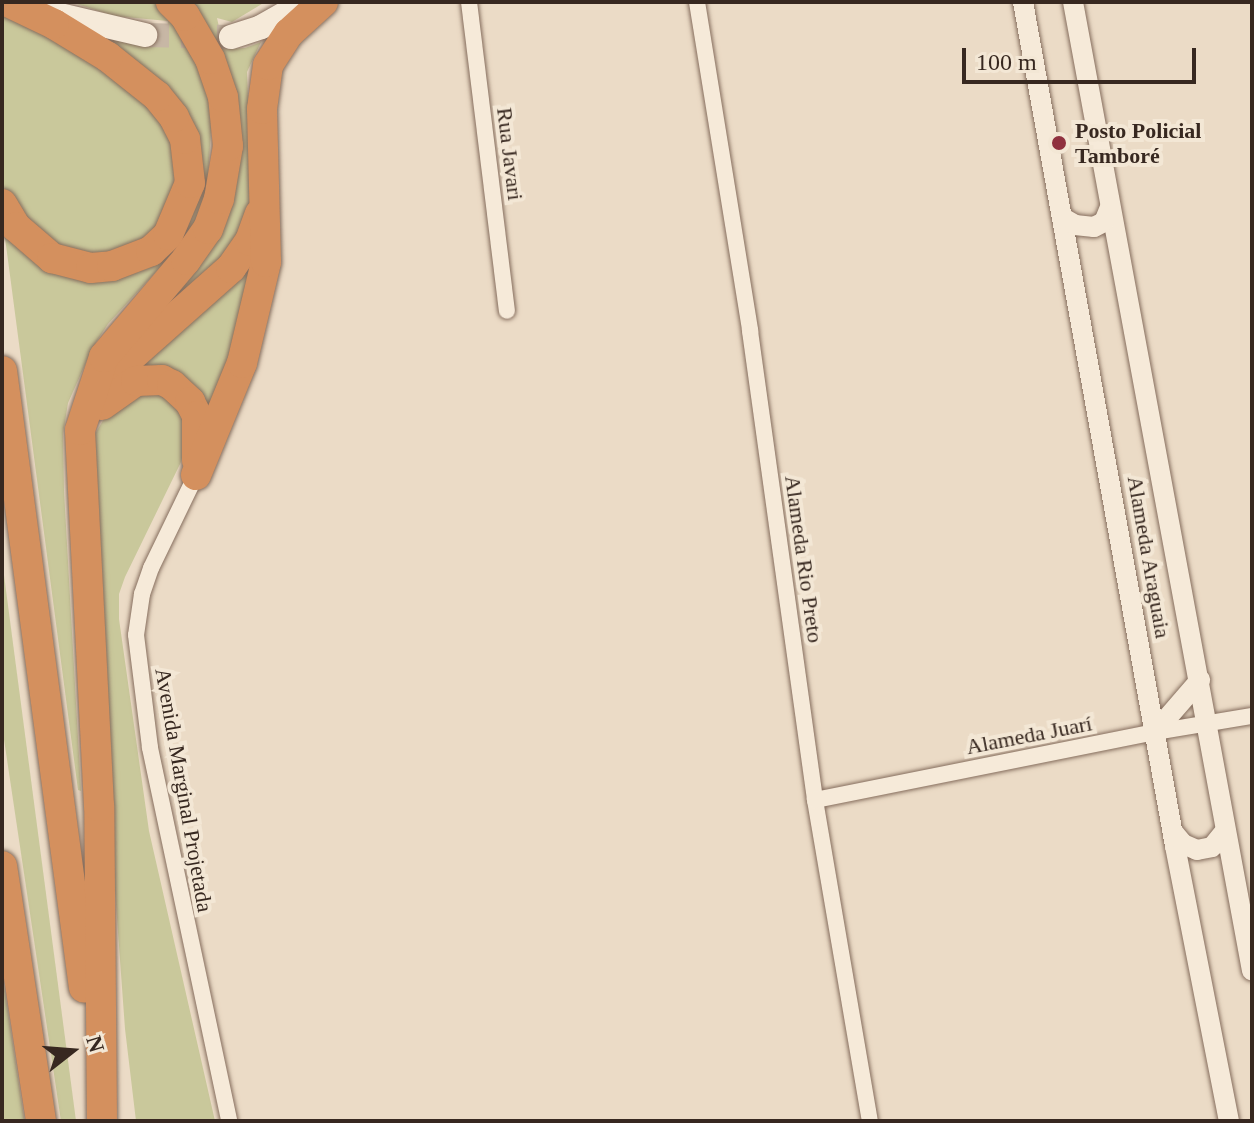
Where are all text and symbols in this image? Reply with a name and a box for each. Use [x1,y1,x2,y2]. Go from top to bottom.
scale bar [966,32,1200,82]
text: 100 m [976,49,1037,75]
street label: Rua Javari [491,106,529,202]
place label: Posto Policial Tamboré [1075,117,1201,168]
marker: Posto Policial Tamboré [1050,134,1068,152]
street label: Alameda Araguaia [1122,473,1176,641]
street label: Alameda Rio Preto [779,474,829,644]
street label: Avenida Marginal Projetada [150,666,218,914]
street label: Alameda Juarí [964,710,1094,760]
north arrow [32,1011,112,1091]
text: N [81,1033,110,1055]

